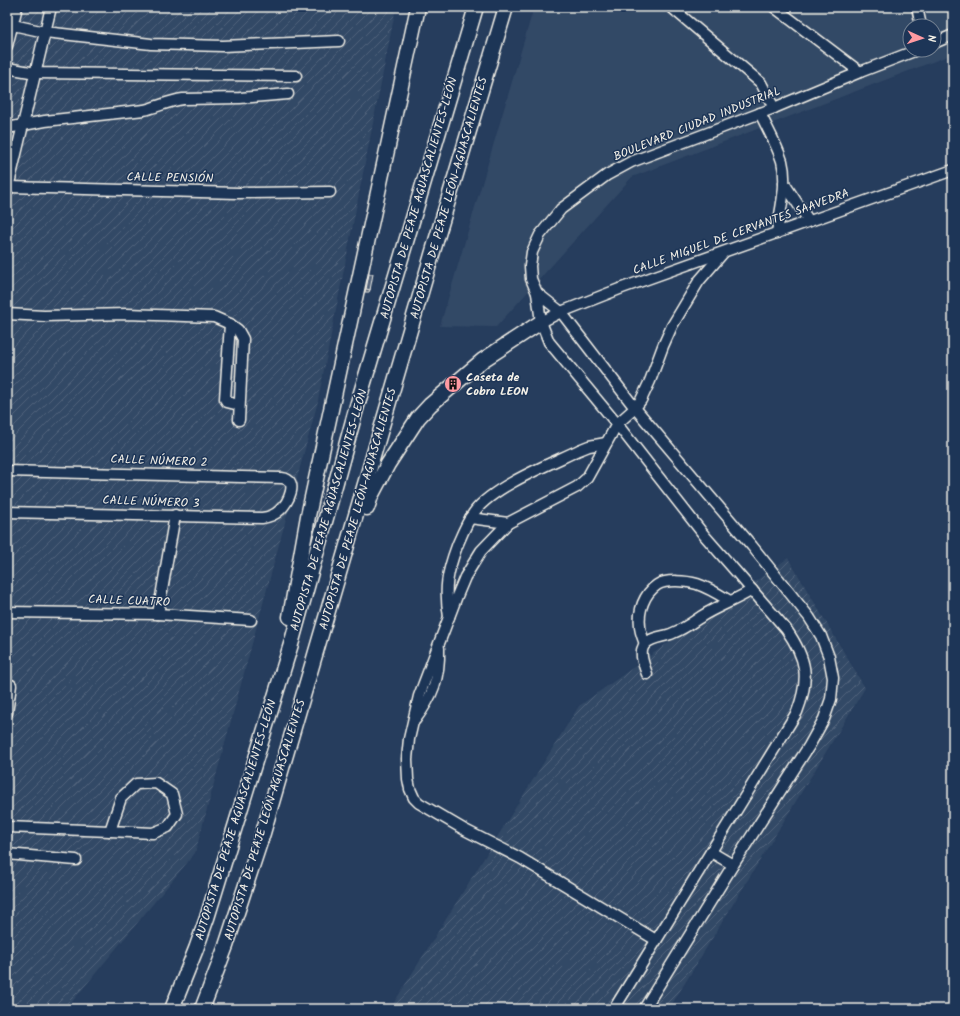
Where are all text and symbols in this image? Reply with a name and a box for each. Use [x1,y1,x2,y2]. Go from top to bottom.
north arrow [902,18,942,58]
text: N [922,35,940,42]
street label: AUTOPISTA DE PEAJE LEÓN-AGUASCALIENTES [405,74,493,321]
street label: AUTOPISTA DE PEAJE AGUASCALIENTES-LEÓN [375,75,463,321]
street label: BOULEVARD CIUDAD INDUSTRIAL [611,82,783,166]
street label: CALLE PENSIÓN [127,168,213,188]
street label: CALLE MIGUEL DE CERVANTES SAAVEDRA [630,184,852,280]
place label: Caseta de Cobro LEON [466,368,529,401]
building icon: Caseta de Cobro LEON [443,374,463,394]
street label: AUTOPISTA DE PEAJE LEÓN-AGUASCALIENTES [314,385,402,632]
street label: AUTOPISTA DE PEAJE AGUASCALIENTES-LEÓN [285,387,373,633]
street label: CALLE NÚMERO 2 [110,450,208,472]
street label: CALLE NÚMERO 3 [102,491,200,513]
street label: CALLE CUATRO [88,590,171,612]
street label: AUTOPISTA DE PEAJE AGUASCALIENTES-LEÓN [190,697,282,943]
street label: AUTOPISTA DE PEAJE LEÓN-AGUASCALIENTES [219,697,311,943]

